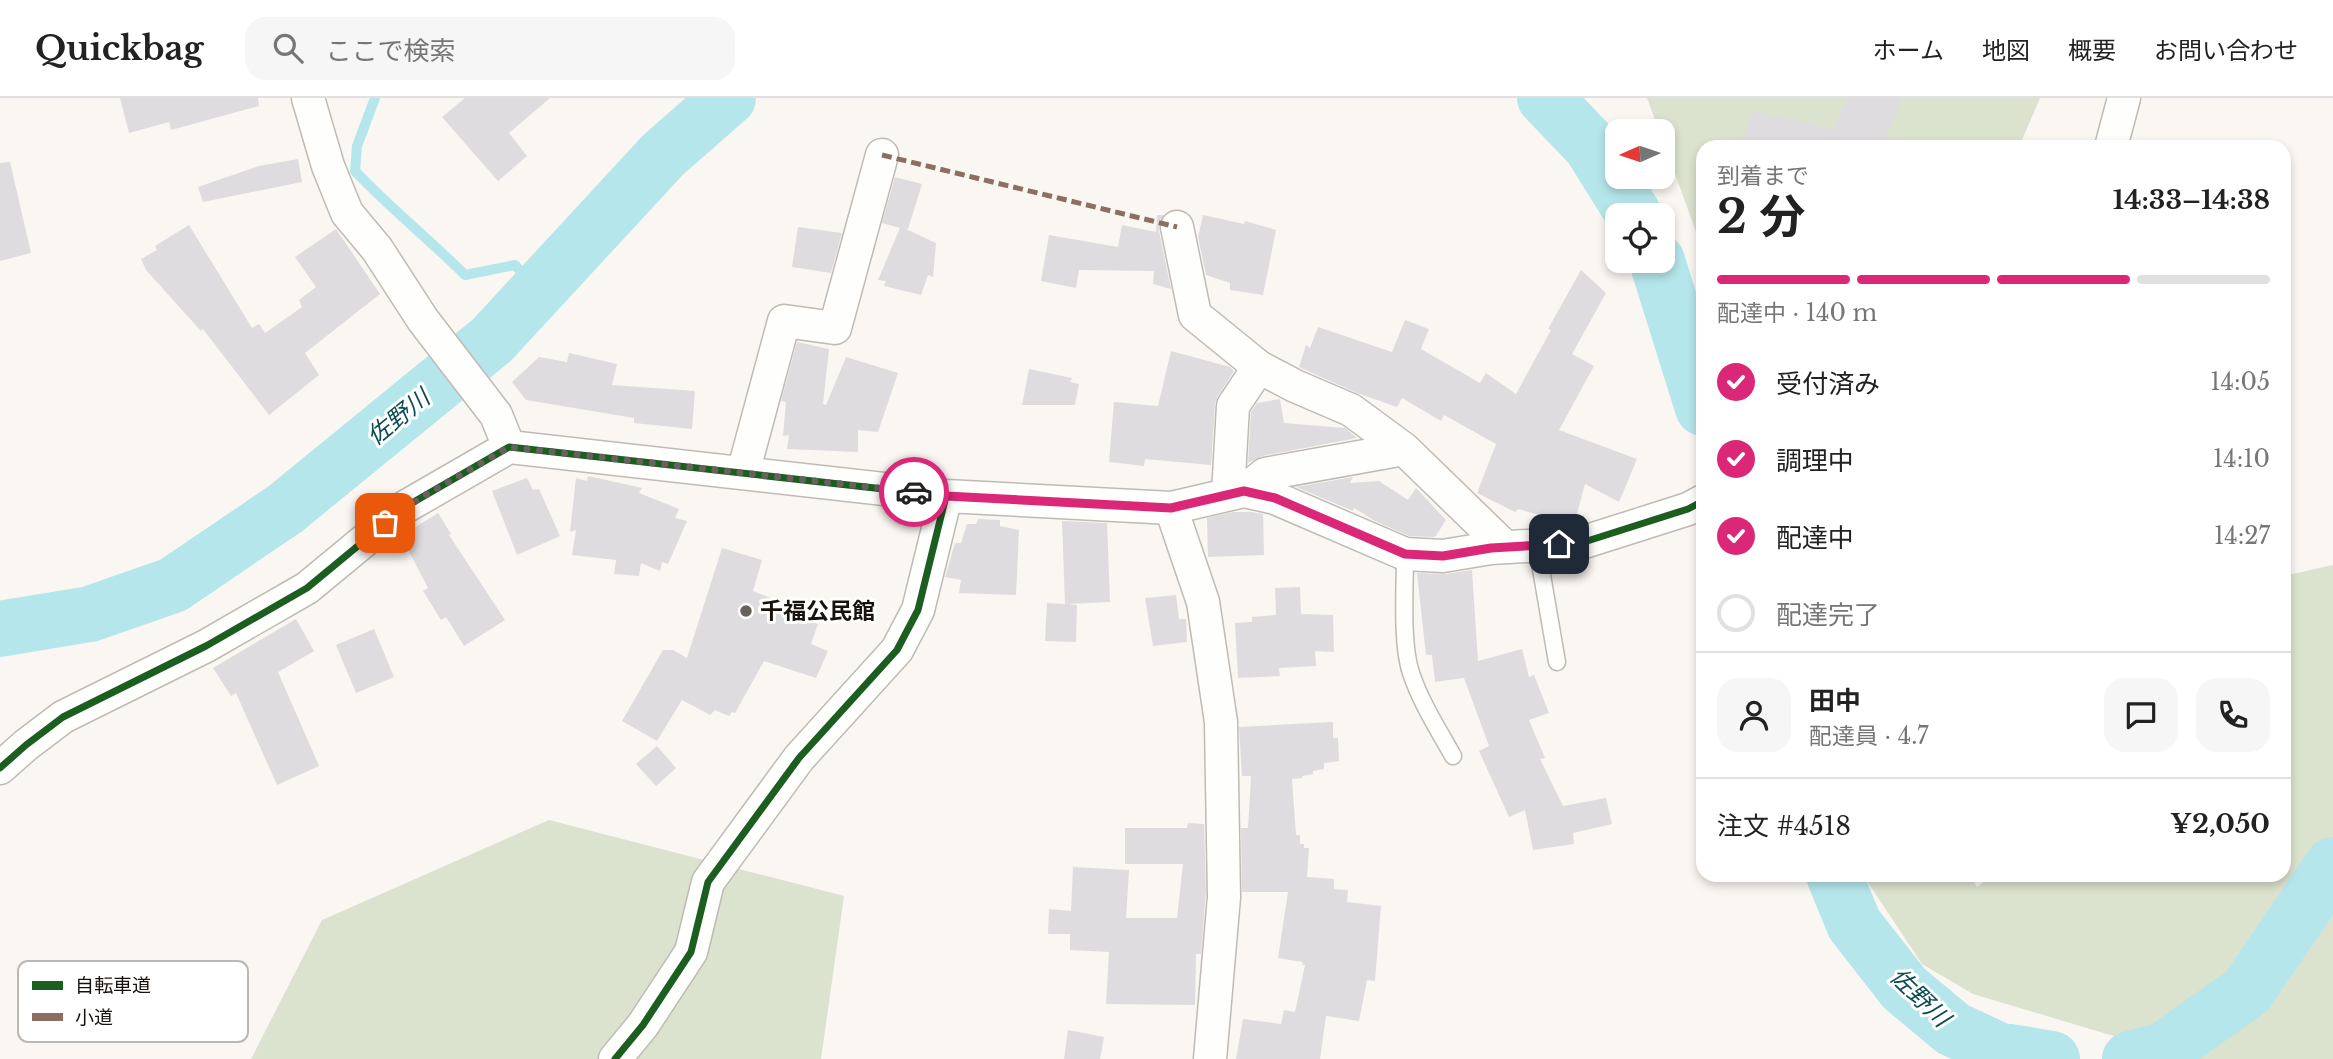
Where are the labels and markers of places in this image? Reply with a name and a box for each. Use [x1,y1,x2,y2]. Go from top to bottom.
pin [355,493,415,553]
pin [1529,514,1589,574]
place label: 千福公民館 [760,597,875,625]
marker: 千福公民館 [738,603,754,619]

